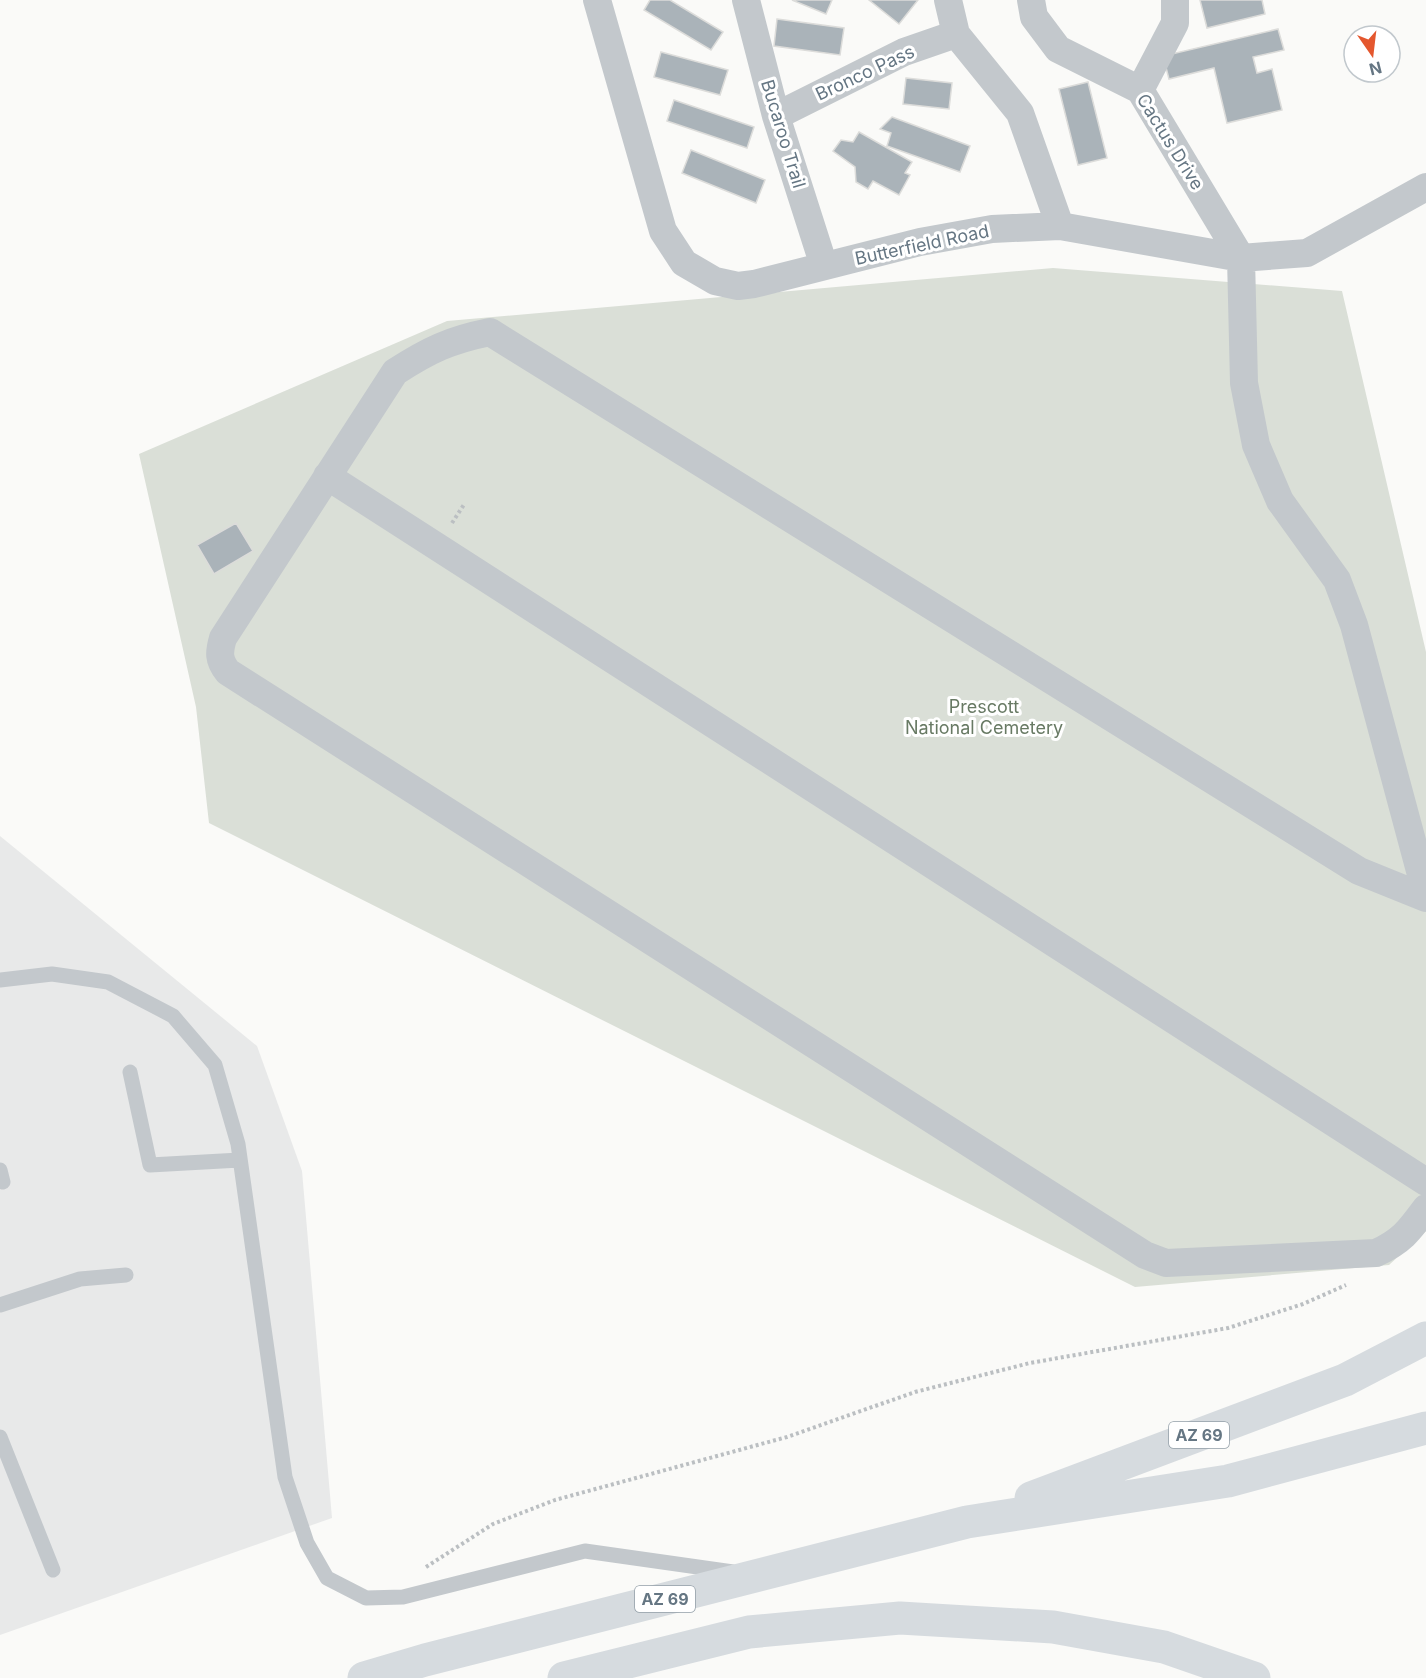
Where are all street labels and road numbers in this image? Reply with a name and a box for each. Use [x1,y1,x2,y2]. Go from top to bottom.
street label: Bronco Pass [812,41,917,105]
street label: Bucaroo Trail [757,77,810,191]
street label: Cactus Drive [1133,90,1208,194]
street label: Butterfield Road [853,220,991,269]
road number: AZ 69 [1169,1422,1229,1448]
road number: AZ 69 [635,1586,695,1612]

